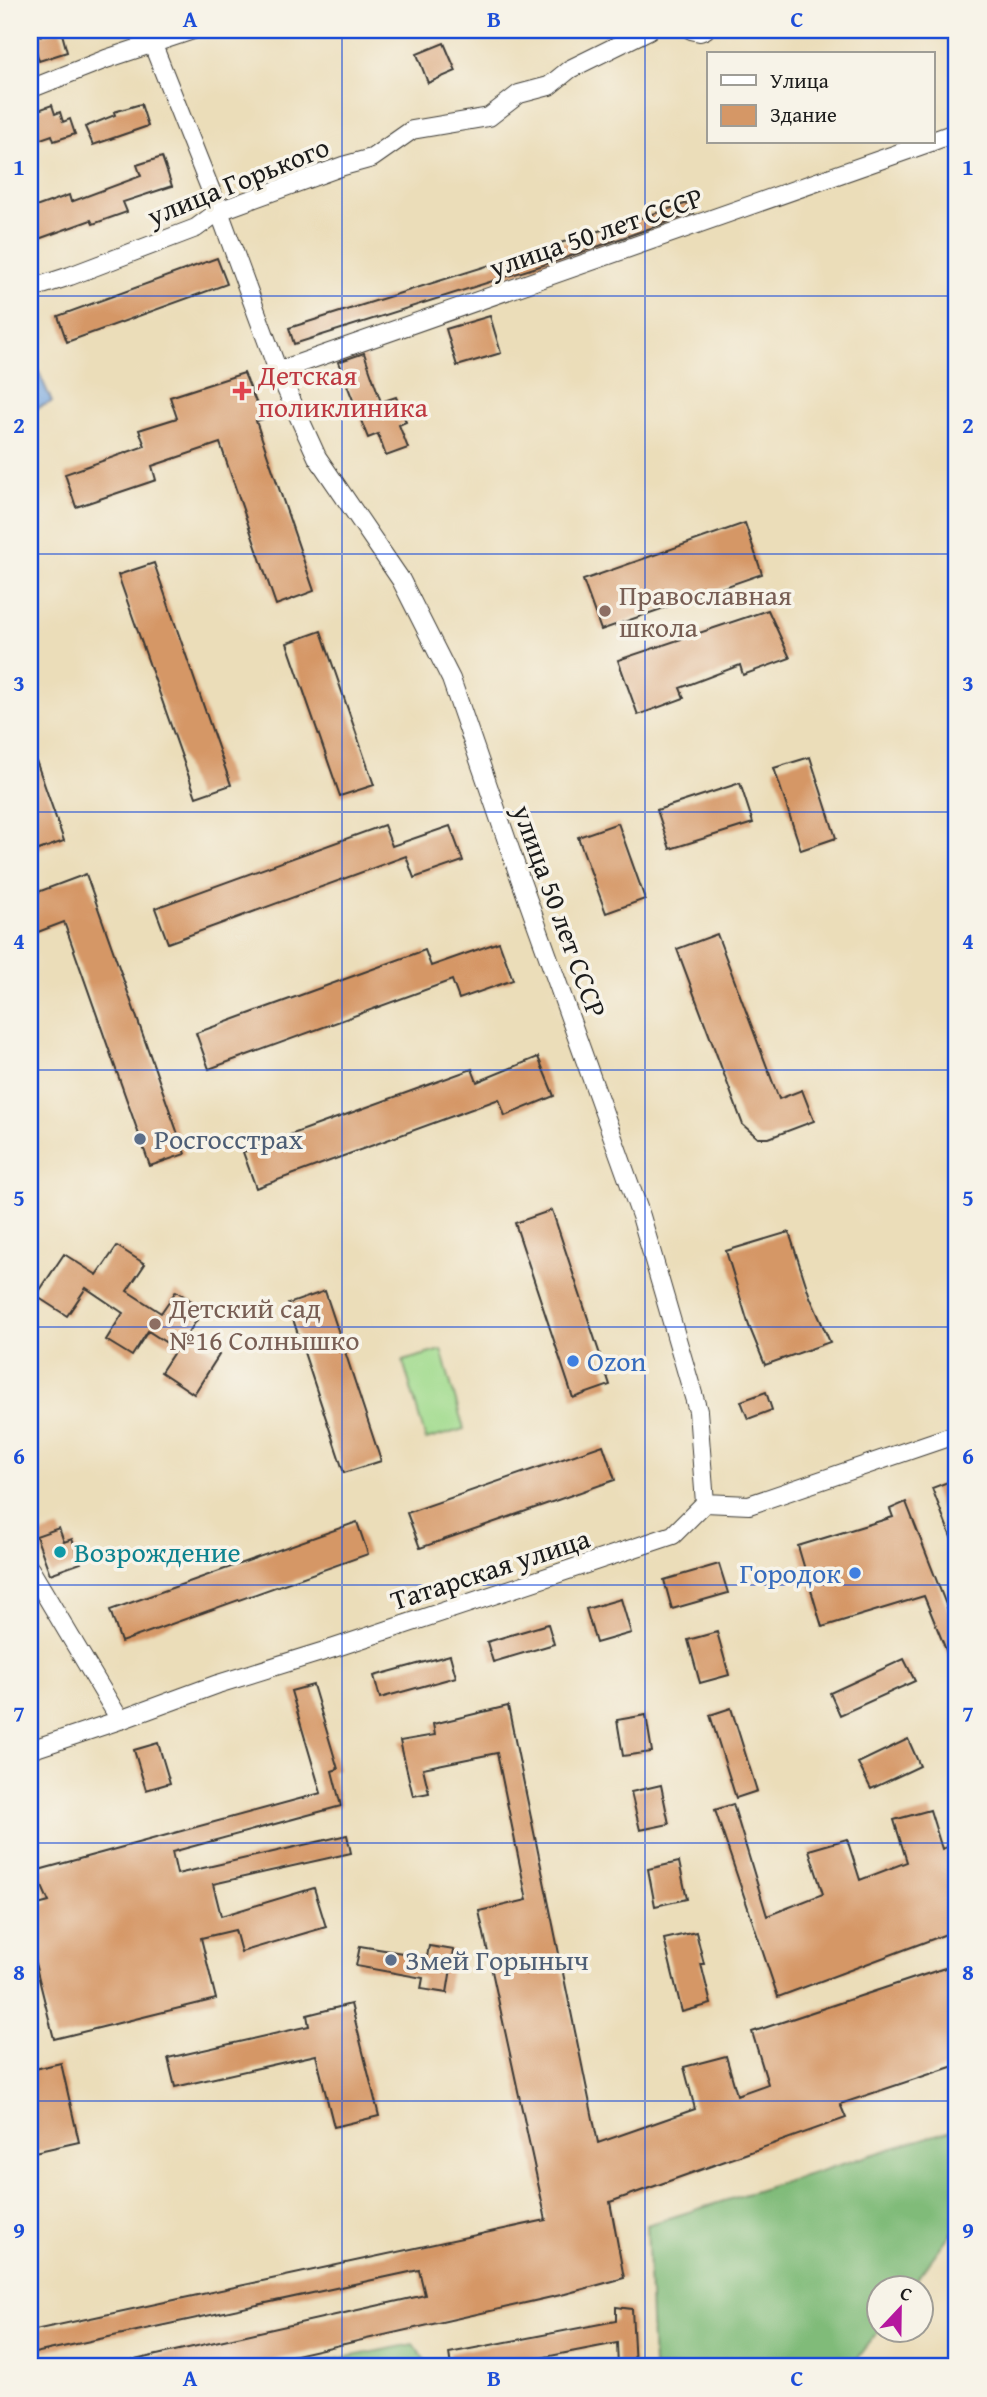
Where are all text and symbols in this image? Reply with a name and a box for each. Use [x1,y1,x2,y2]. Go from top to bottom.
text: A [183,2,198,35]
text: B [487,2,501,35]
text: C [790,2,804,35]
legend [707,52,934,144]
text: Улица [770,65,829,96]
text: Здание [770,99,837,130]
street label: улица Горького [140,125,335,236]
text: 1 [13,150,25,183]
text: 1 [962,150,974,183]
street label: улица 50 лет СССР [482,176,708,288]
place label: Детская поликлиника [257,354,428,427]
marker: Детская поликлиника [232,381,252,401]
text: 2 [13,408,25,441]
text: 2 [962,408,974,441]
place label: Православная школа [619,574,792,647]
marker: Православная школа [597,603,613,619]
text: 3 [13,666,25,699]
text: 3 [962,666,974,699]
street label: улица 50 лет СССР [503,798,618,1023]
text: 4 [13,924,25,957]
text: 4 [962,924,974,957]
place label: Росгосстрах [154,1118,304,1159]
marker: Росгосстрах [132,1131,148,1147]
text: 5 [13,1181,25,1214]
text: 5 [962,1181,974,1214]
place label: Детский сад №16 Солнышко [168,1287,359,1360]
marker: Детский сад №16 Солнышко [147,1316,163,1332]
place label: Ozon [587,1340,647,1381]
marker: Ozon [565,1353,581,1369]
text: 6 [13,1439,25,1472]
text: 6 [962,1439,974,1472]
street label: Татарская улица [385,1517,595,1620]
place label: Возрождение [74,1531,241,1572]
marker: Возрождение [52,1544,68,1560]
place label: Городок [740,1552,841,1593]
marker: Городок [847,1565,863,1581]
text: 7 [13,1697,25,1730]
text: 7 [962,1697,974,1730]
place label: Змей Горыныч [405,1939,589,1980]
marker: Змей Горыныч [383,1952,399,1968]
text: 8 [13,1955,25,1988]
text: 8 [962,1955,974,1988]
text: 9 [13,2213,25,2246]
text: 9 [962,2213,974,2246]
north arrow [864,2274,934,2344]
text: С [896,2278,917,2308]
text: A [183,2361,198,2394]
text: B [487,2361,501,2394]
text: C [790,2361,804,2394]

